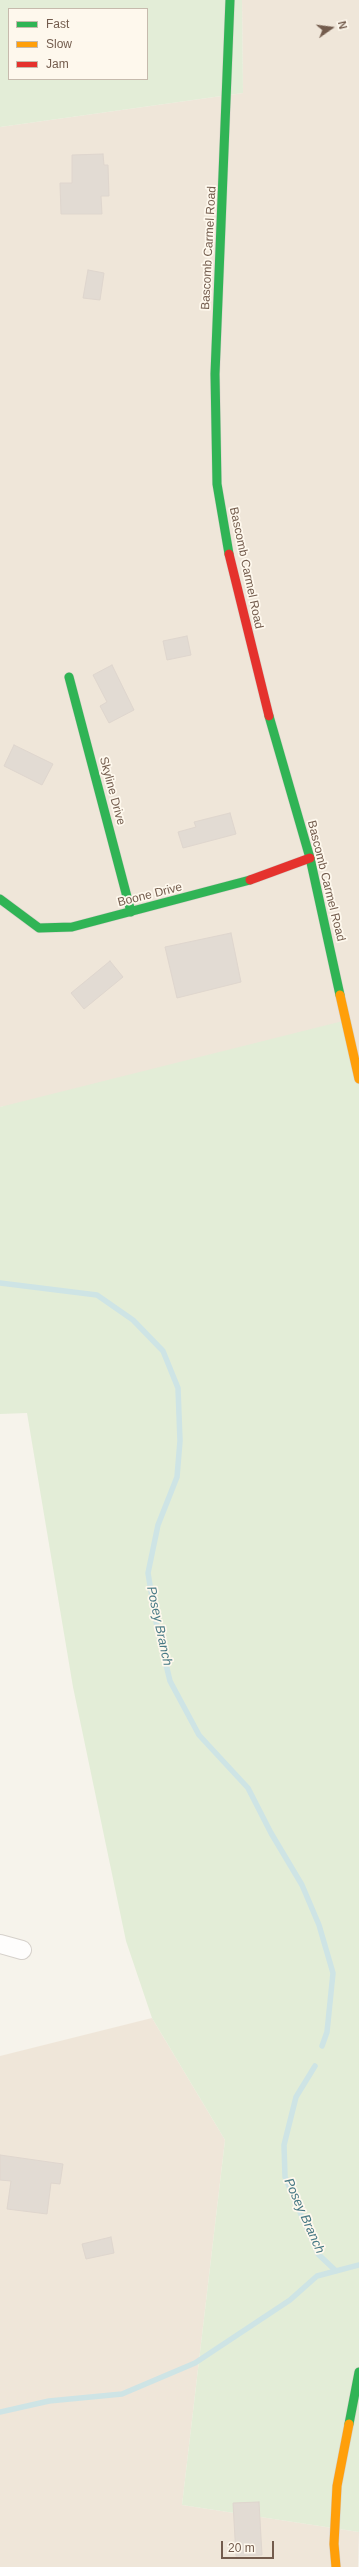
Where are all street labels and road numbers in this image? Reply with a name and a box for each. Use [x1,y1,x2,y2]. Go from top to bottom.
street label: Bascomb Carmel Road [199,186,219,310]
street label: Bascomb Carmel Road [226,506,266,630]
street label: Skyline Drive [96,755,128,827]
street label: Bascomb Carmel Road [304,819,348,943]
street label: Boone Drive [116,880,184,910]

